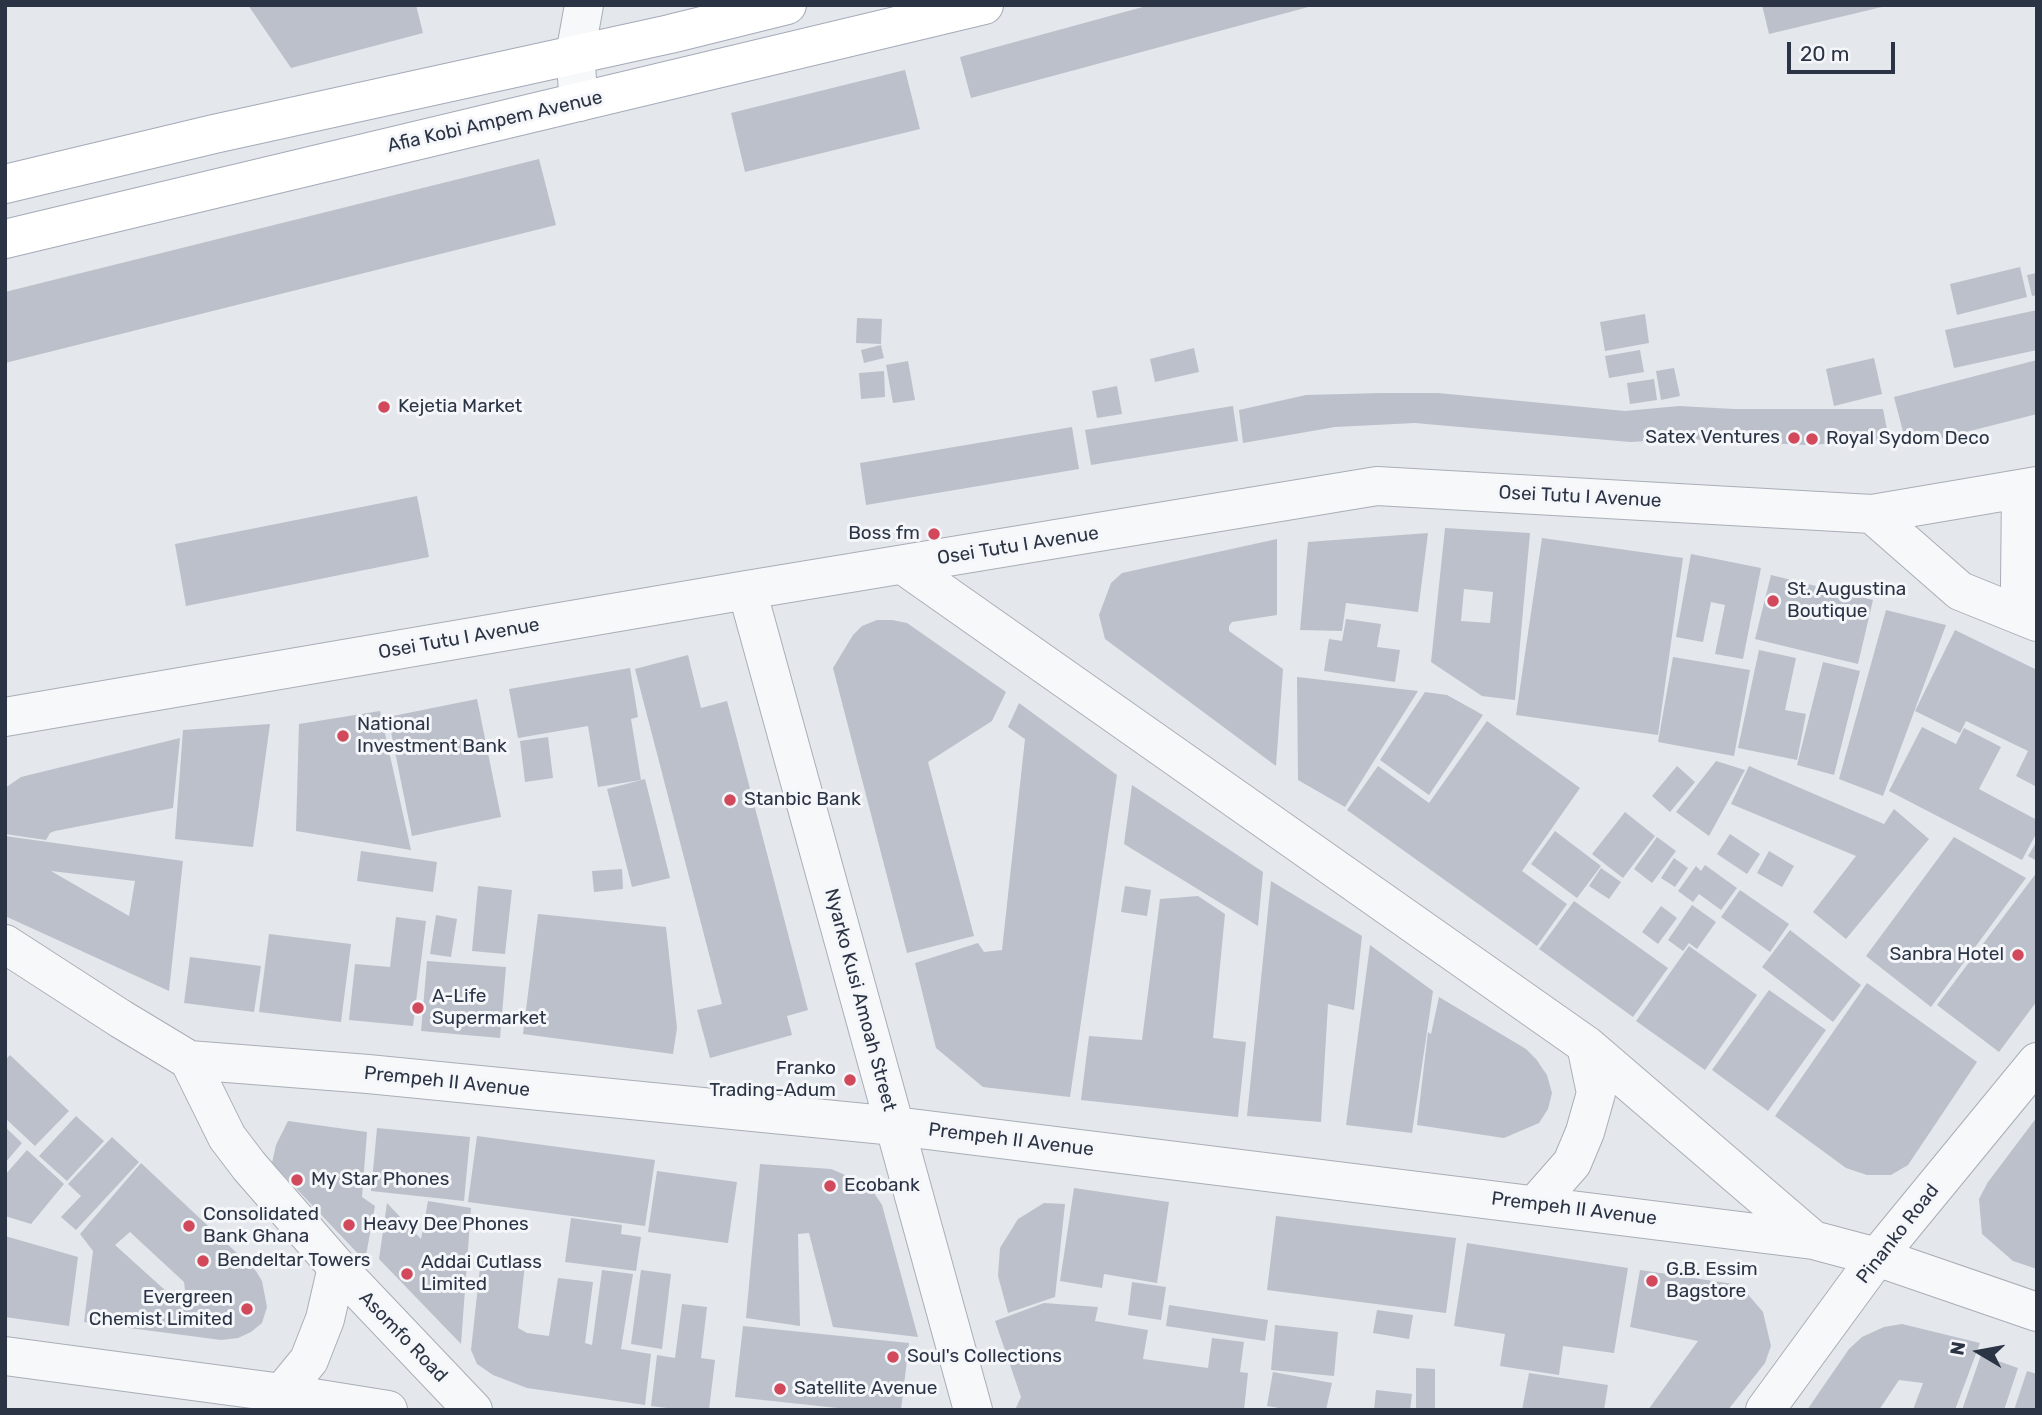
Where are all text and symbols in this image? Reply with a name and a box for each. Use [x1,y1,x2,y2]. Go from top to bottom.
scale bar [1790,28,1898,72]
text: 20 m [1800,41,1849,66]
street label: Afia Kobi Ampem Avenue [385,86,605,158]
place label: Kejetia Market [398,396,522,418]
marker: Kejetia Market [376,399,392,415]
place label: Satex Ventures [1645,427,1780,449]
place label: Royal Sydom Deco [1826,428,1990,450]
marker: Satex Ventures [1786,430,1802,446]
marker: Royal Sydom Deco [1804,431,1820,447]
street label: Osei Tutu I Avenue [1498,481,1662,513]
street label: Osei Tutu I Avenue [936,522,1100,570]
place label: Boss fm [848,523,920,545]
marker: Boss fm [926,526,942,542]
place label: St. Augustina Boutique [1787,579,1906,623]
marker: St. Augustina Boutique [1765,593,1781,609]
street label: Osei Tutu I Avenue [377,614,541,664]
place label: National Investment Bank [357,714,507,758]
marker: National Investment Bank [335,728,351,744]
place label: Stanbic Bank [744,789,861,811]
marker: Stanbic Bank [722,792,738,808]
street label: Nyarko Kusi Amoah Street [819,886,901,1114]
place label: Sanbra Hotel [1890,944,2004,966]
marker: Sanbra Hotel [2010,947,2026,963]
place label: A-Life Supermarket [432,986,546,1030]
marker: A-Life Supermarket [410,1000,426,1016]
place label: Franko Trading-Adum [709,1058,836,1102]
street label: Prempeh II Avenue [363,1062,531,1102]
marker: Franko Trading-Adum [842,1072,858,1088]
street label: Prempeh II Avenue [927,1119,1095,1161]
place label: My Star Phones [311,1169,449,1191]
marker: My Star Phones [289,1172,305,1188]
place label: Ecobank [844,1175,920,1197]
marker: Ecobank [822,1178,838,1194]
street label: Pinanko Road [1852,1180,1944,1288]
street label: Prempeh II Avenue [1490,1188,1658,1230]
place label: Consolidated Bank Ghana [203,1204,319,1248]
place label: Heavy Dee Phones [363,1214,529,1236]
marker: Heavy Dee Phones [341,1217,357,1233]
marker: Consolidated Bank Ghana [181,1218,197,1234]
place label: Bendeltar Towers [217,1250,371,1272]
place label: Addai Cutlass Limited [421,1252,542,1296]
marker: Bendeltar Towers [195,1253,211,1269]
place label: G.B. Essim Bagstore [1666,1259,1758,1303]
marker: Addai Cutlass Limited [399,1266,415,1282]
marker: G.B. Essim Bagstore [1644,1273,1660,1289]
place label: Evergreen Chemist Limited [89,1287,233,1331]
street label: Asomfo Road [354,1287,452,1387]
marker: Evergreen Chemist Limited [239,1301,255,1317]
north arrow [1944,1317,2014,1387]
text: N [1945,1340,1970,1357]
place label: Soul's Collections [907,1346,1062,1368]
marker: Soul's Collections [885,1349,901,1365]
place label: Satellite Avenue [794,1378,937,1400]
marker: Satellite Avenue [772,1381,788,1397]

